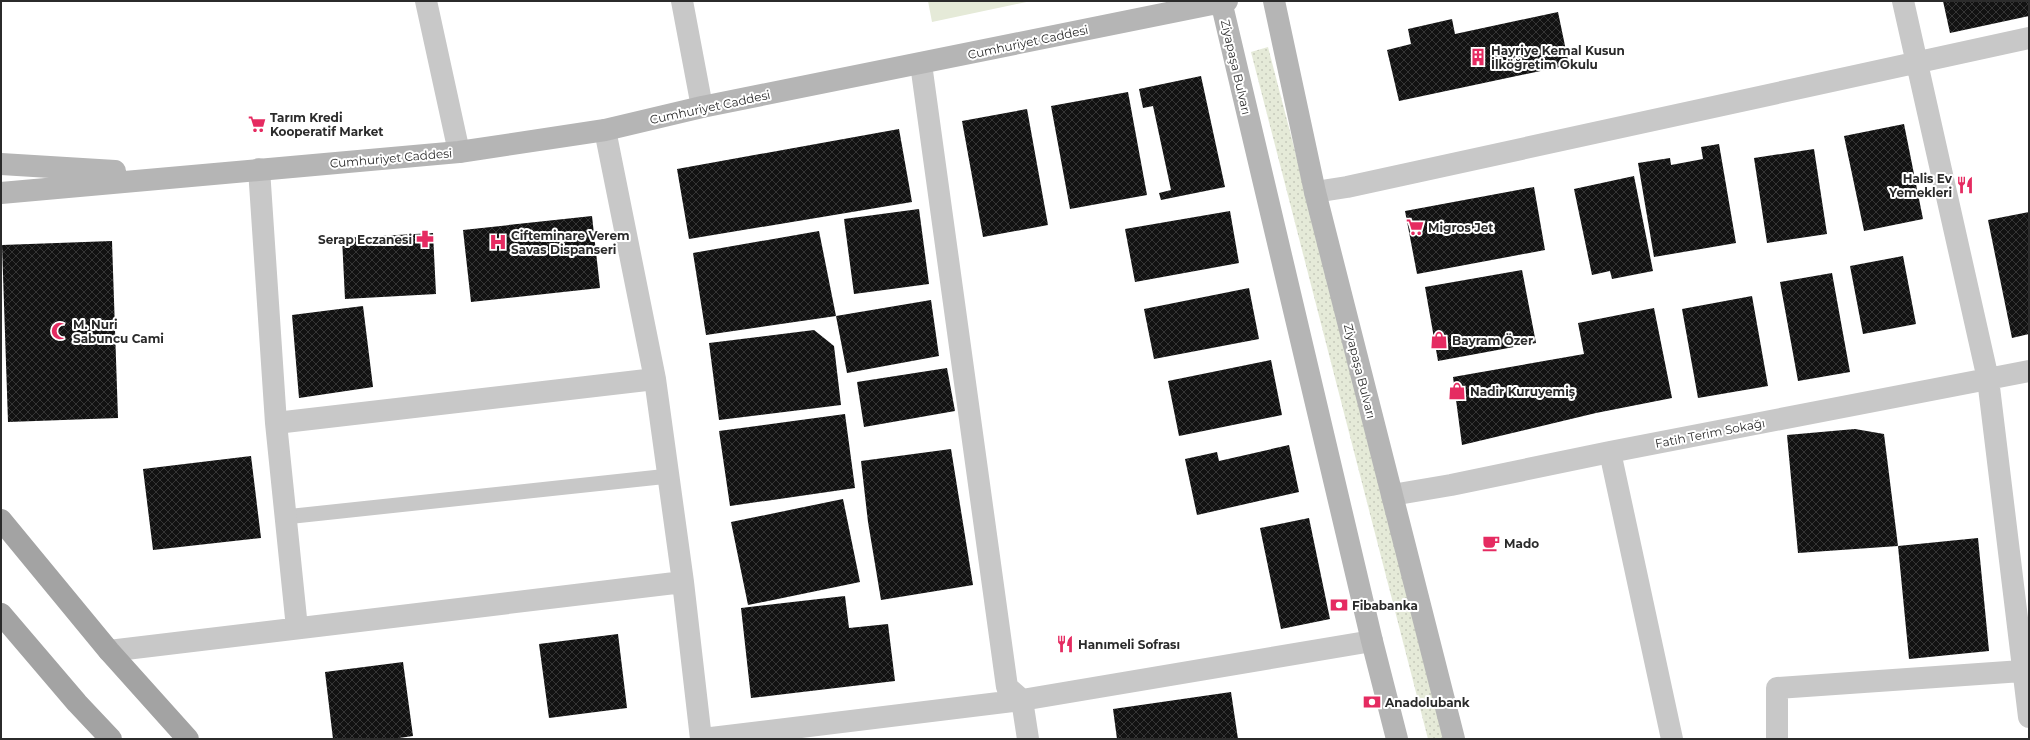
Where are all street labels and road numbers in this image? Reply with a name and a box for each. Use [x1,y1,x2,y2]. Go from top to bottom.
street label: Ziyapaşa Bulvarı [1218,18,1254,116]
street label: Cumhuriyet Caddesi [966,22,1090,62]
street label: Cumhuriyet Caddesi [648,87,772,127]
street label: Cumhuriyet Caddesi [329,145,453,171]
street label: Ziyapaşa Bulvarı [1341,322,1379,420]
street label: Fatih Terim Sokağı [1654,415,1766,451]

